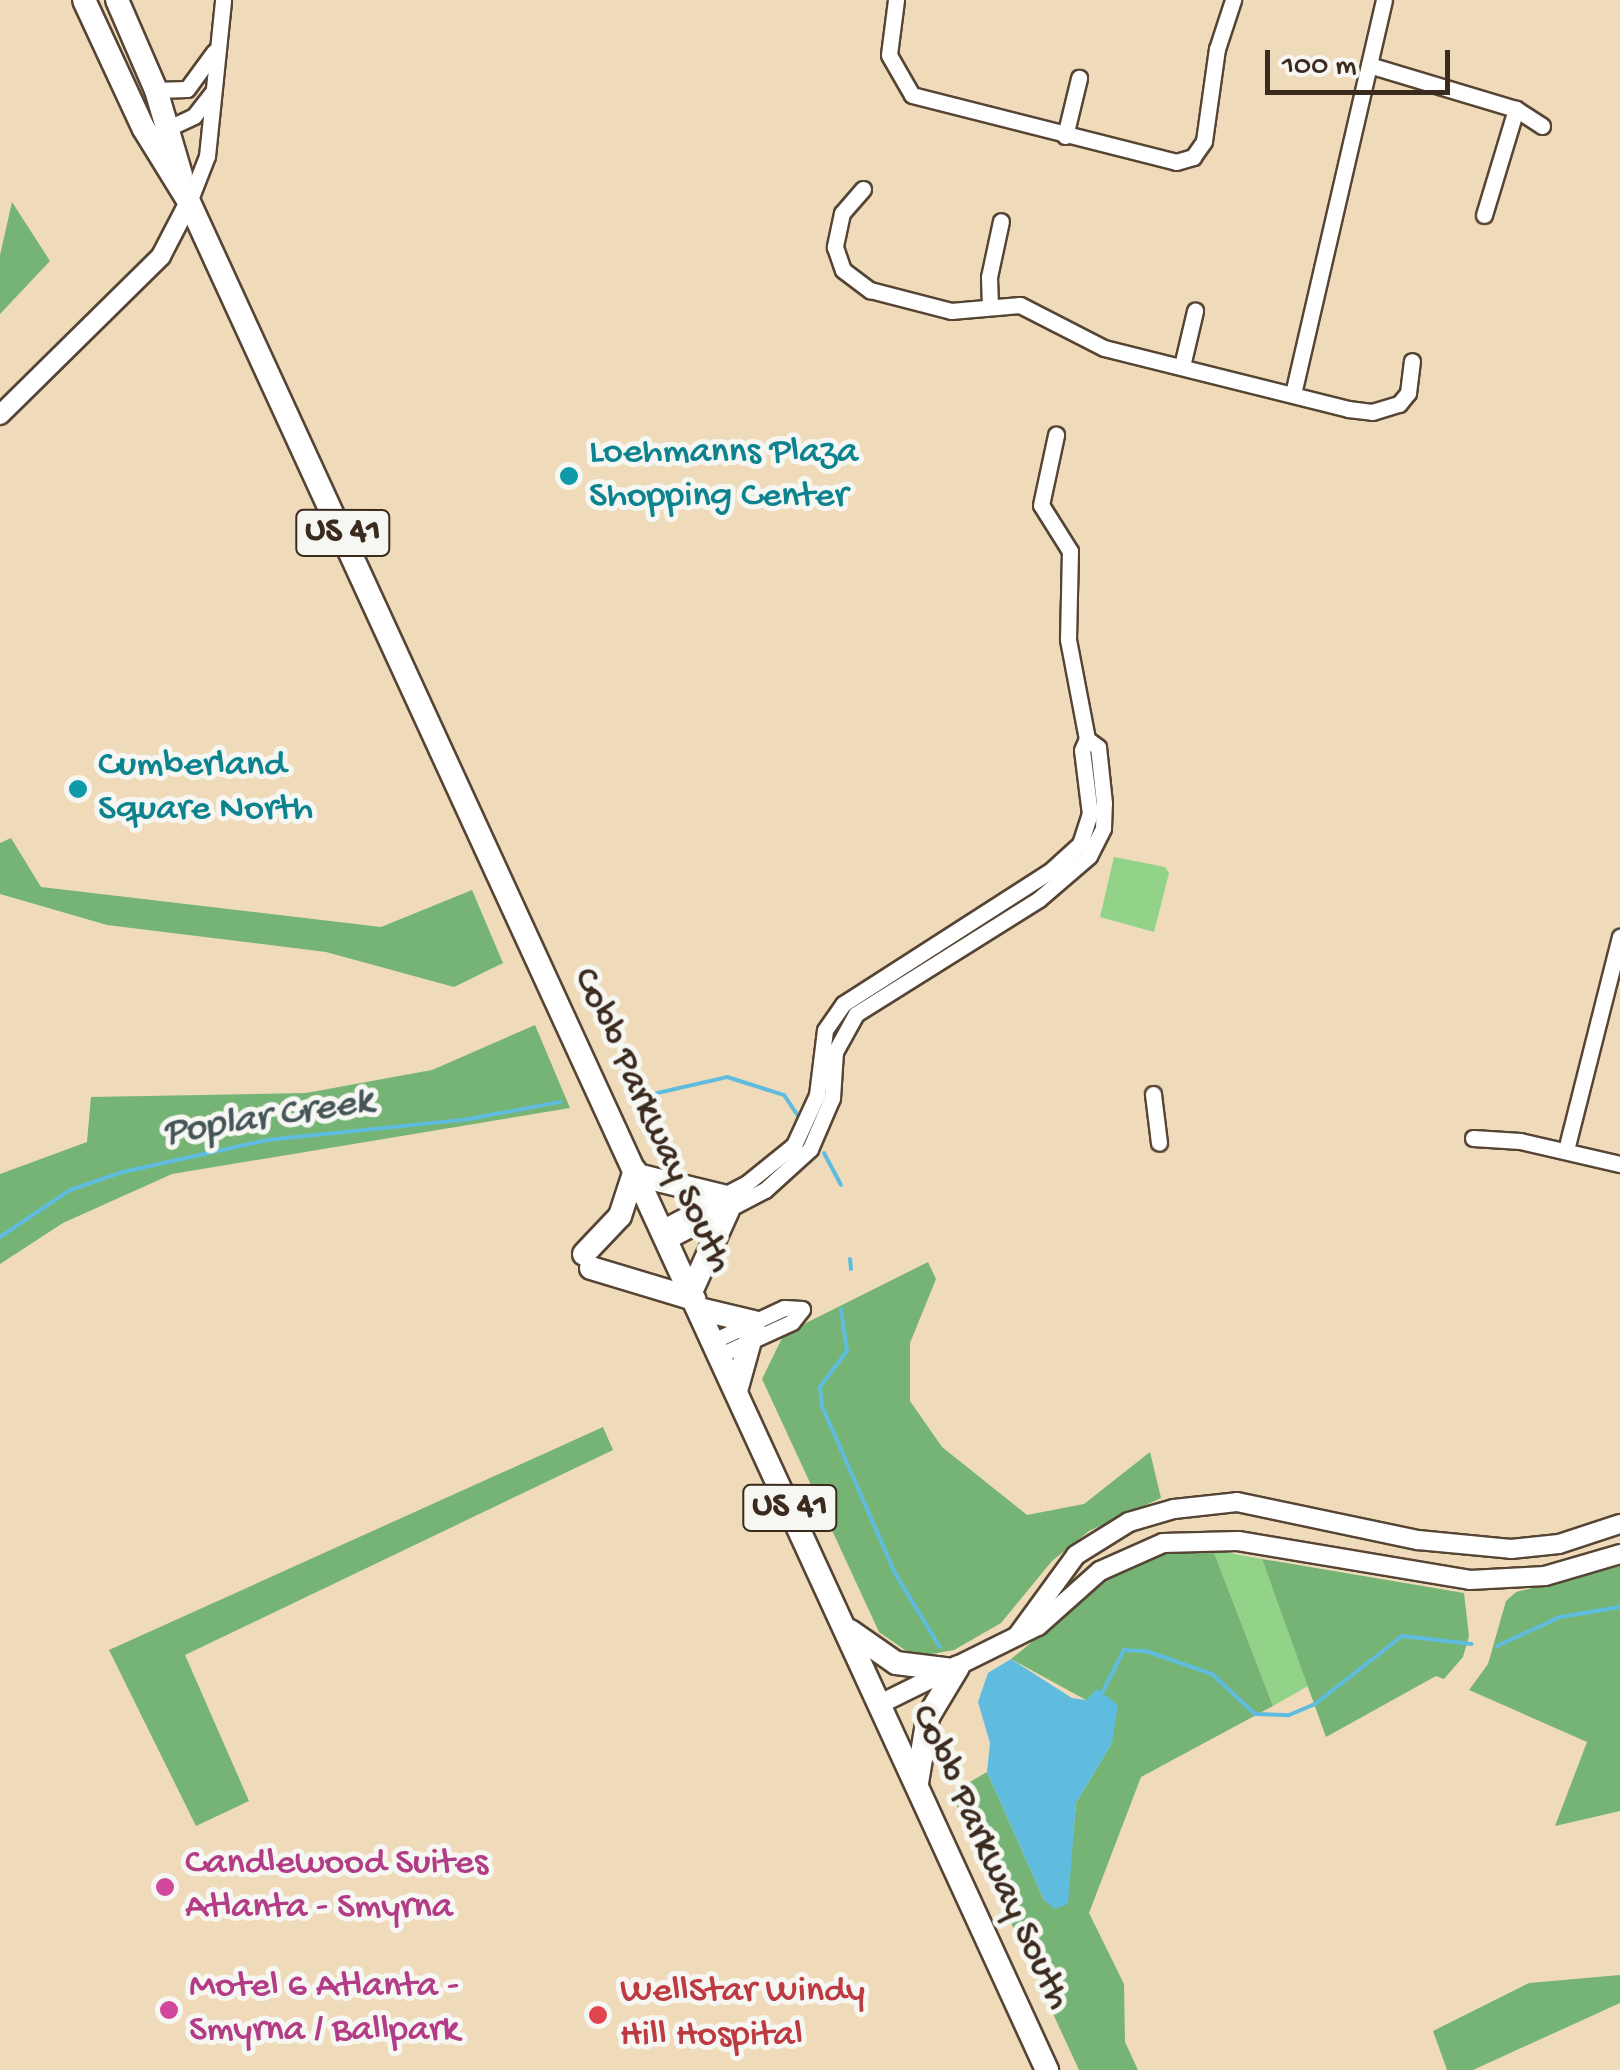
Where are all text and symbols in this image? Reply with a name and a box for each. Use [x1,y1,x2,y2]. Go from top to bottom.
scale bar [1270,30,1455,92]
text: 100 m [1282,50,1357,85]
place label: Loehmanns Plaza Shopping Center [589,431,858,520]
marker: Loehmanns Plaza Shopping Center [558,465,580,487]
road number: US 41 [293,503,393,563]
place label: Cumberland Square North [98,744,313,834]
marker: Cumberland Square North [67,778,89,800]
street label: Cobb Parkway South [560,961,742,1281]
water label: Poplar Creek [159,1079,377,1159]
road number: US 41 [740,1478,840,1538]
street label: Cobb Parkway South [898,1698,1080,2018]
place label: Candlewood Suites Atlanta - Smyrna [185,1842,488,1932]
marker: Candlewood Suites Atlanta - Smyrna [154,1876,176,1898]
place label: Motel 6 Atlanta - Smyrna / Ballpark [189,1965,459,2054]
place label: WellStar Windy Hill Hospital [620,1970,865,2060]
marker: Motel 6 Atlanta - Smyrna / Ballpark [158,1999,180,2021]
marker: WellStar Windy Hill Hospital [585,2002,611,2028]

